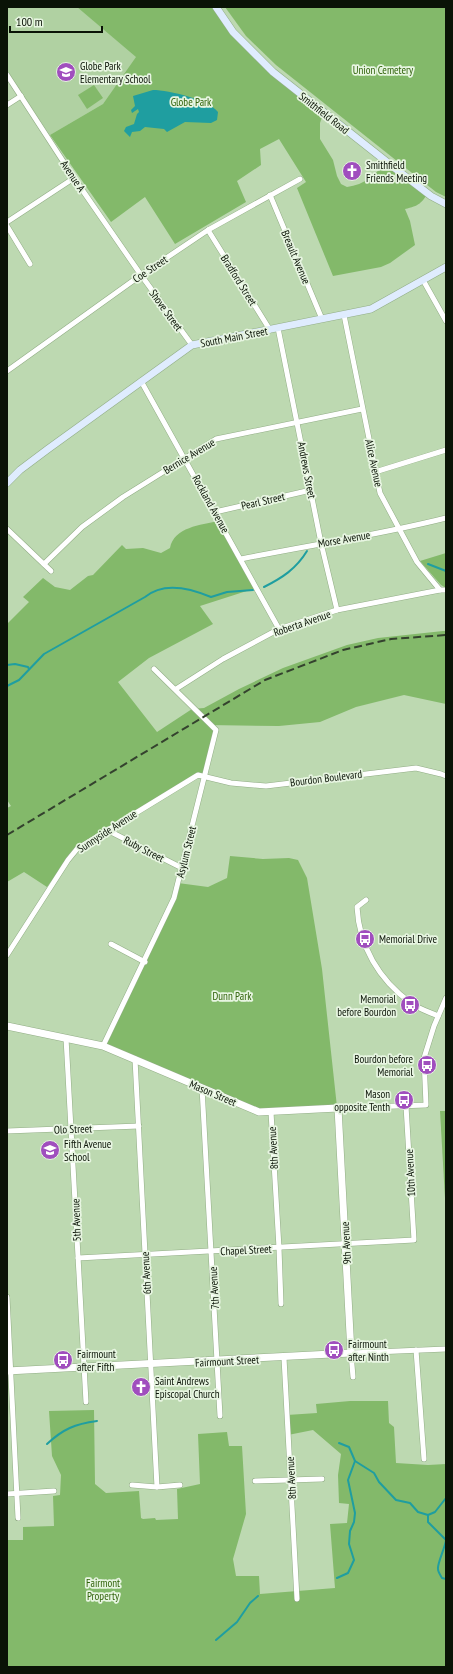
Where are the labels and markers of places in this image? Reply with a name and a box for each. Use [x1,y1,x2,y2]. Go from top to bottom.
place label: Globe Park Elementary School [80,59,151,86]
school or university icon: Globe Park Elementary School [55,61,77,83]
place label: Smithfield Friends Meeting [366,158,427,185]
church icon: Smithfield Friends Meeting [341,160,363,182]
bus stop icon: Memorial Drive [354,928,376,950]
place label: Memorial Drive [379,932,438,946]
place label: Memorial before Bourdon [337,992,396,1019]
bus stop icon: Memorial before Bourdon [399,994,421,1016]
place label: Bourdon before Memorial [354,1052,413,1079]
bus stop icon: Bourdon before Memorial [416,1054,438,1076]
place label: Mason opposite Tenth [334,1087,390,1114]
bus stop icon: Mason opposite Tenth [393,1089,415,1111]
place label: Fifth Avenue School [64,1137,112,1164]
school or university icon: Fifth Avenue School [39,1139,61,1161]
place label: Fairmount after Ninth [348,1337,389,1364]
bus stop icon: Fairmount after Ninth [323,1339,345,1361]
place label: Fairmount after Fifth [77,1347,116,1374]
bus stop icon: Fairmount after Fifth [52,1349,74,1371]
place label: Saint Andrews Episcopal Church [155,1374,220,1401]
church icon: Saint Andrews Episcopal Church [130,1376,152,1398]

